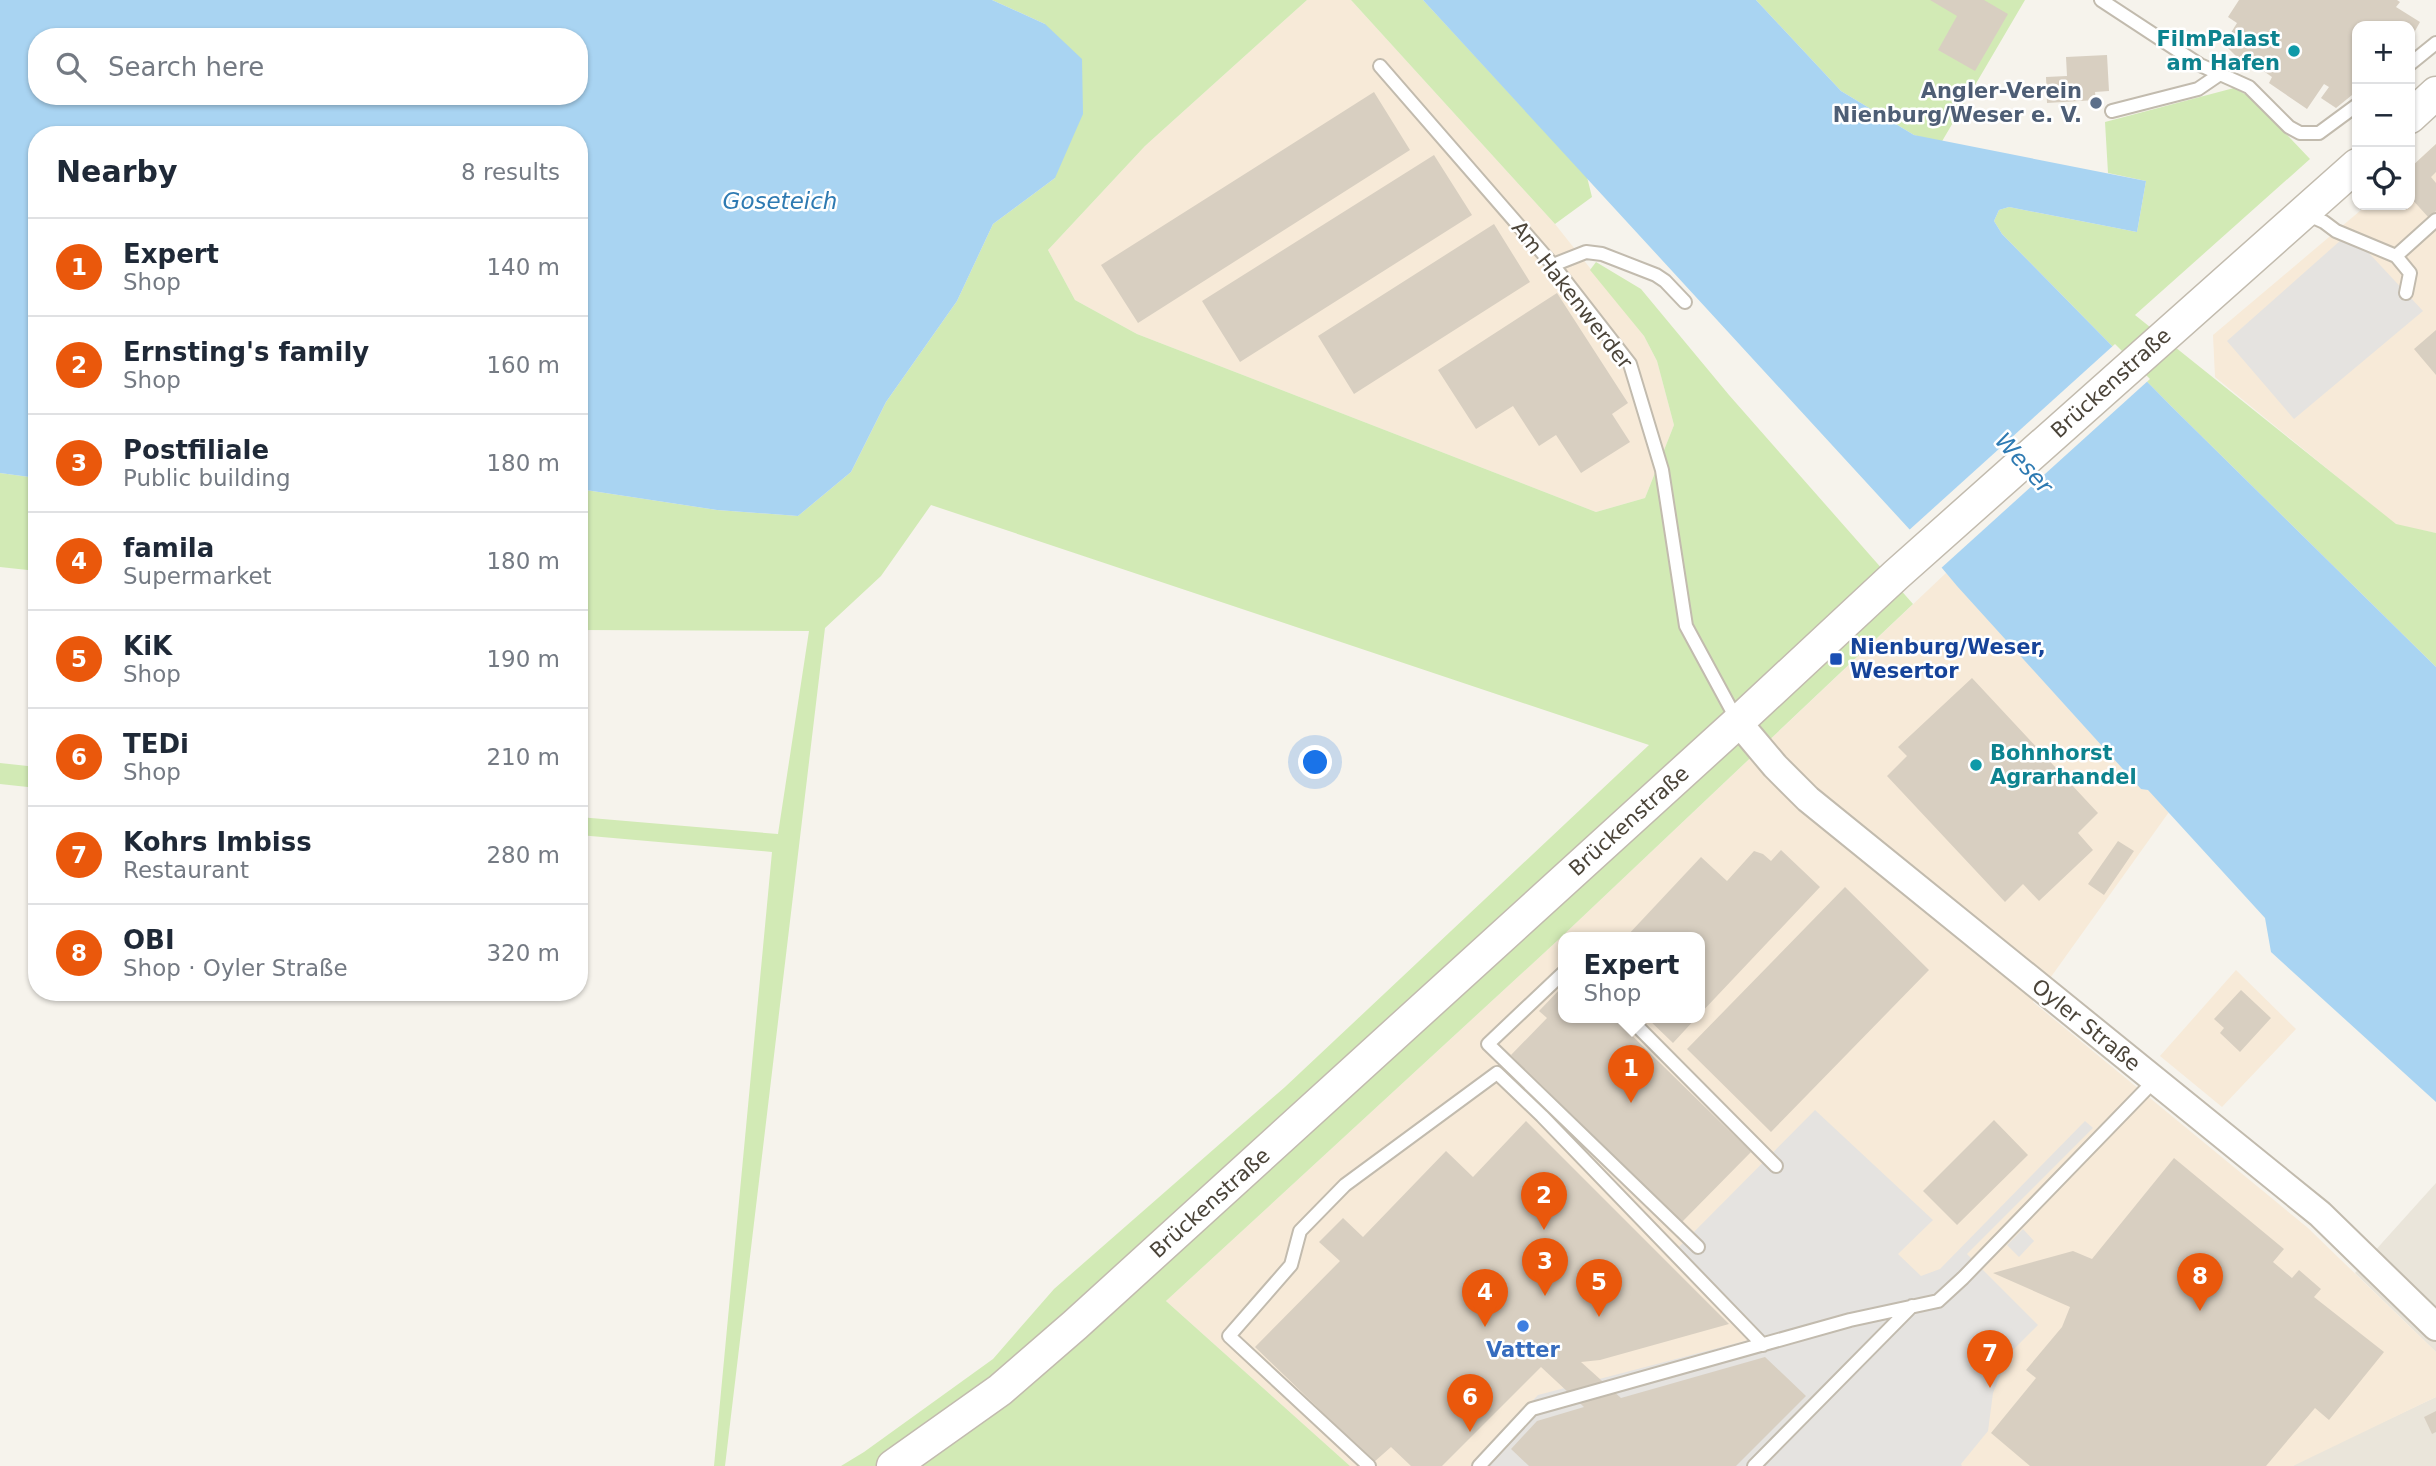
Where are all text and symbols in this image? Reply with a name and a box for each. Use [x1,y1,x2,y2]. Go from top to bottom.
map controls [2352,21,2415,210]
button: + [2352,21,2415,84]
place label: FilmPalast am Hafen [2156,27,2280,75]
search box [28,28,588,105]
marker: FilmPalast am Hafen [2286,43,2302,59]
icon: search [52,48,90,86]
text: Search here [108,52,264,82]
place label: Angler-Verein Nienburg/Weser e. V. [1833,79,2082,127]
button: − [2352,84,2415,147]
marker: Angler-Verein Nienburg/Weser e. V. [2088,95,2104,111]
button: locate [2352,147,2415,210]
text: Nearby [56,154,178,189]
text: 8 results [461,159,560,185]
water label: Goseteich [723,188,837,214]
street label: Am Hakenwerder [1507,216,1637,374]
text: Expert [123,239,219,269]
text: 1 [71,254,87,280]
text: 140 m [486,254,560,280]
text: Shop [123,269,181,295]
street label: Brückenstraße [2046,323,2176,443]
text: Ernsting's family [123,337,369,367]
text: 2 [71,352,87,378]
text: 160 m [486,352,560,378]
text: Shop [123,367,181,393]
water label: Weser [1990,427,2059,500]
text: Postfiliale [123,435,269,465]
text: 3 [71,450,87,476]
text: 180 m [486,450,560,476]
text: Public building [123,465,291,491]
text: famila [123,533,214,563]
text: 4 [71,548,87,574]
text: 180 m [486,548,560,574]
text: Supermarket [123,563,272,589]
text: KiK [123,631,172,661]
place label: Nienburg/Weser, Wesertor [1850,635,2046,683]
text: 5 [71,646,87,672]
text: 190 m [486,646,560,672]
marker: Nienburg/Weser, Wesertor [1828,651,1844,667]
text: Shop [123,661,181,687]
text: TEDi [123,729,189,759]
place label: Bohnhorst Agrarhandel [1990,741,2137,789]
text: 6 [71,744,87,770]
text: 210 m [486,744,560,770]
your location [1298,745,1332,779]
marker: Bohnhorst Agrarhandel [1968,757,1984,773]
text: Shop [123,759,181,785]
street label: Brückenstraße [1564,761,1694,881]
text: Kohrs Imbiss [123,827,312,857]
text: 7 [71,842,87,868]
text: 280 m [486,842,560,868]
text: Restaurant [123,857,249,883]
text: OBI [123,925,175,955]
popup [1558,932,1705,1023]
text: 8 [71,940,87,966]
text: 320 m [486,940,560,966]
text: Expert [1583,950,1680,980]
text: Shop · Oyler Straße [123,955,348,981]
street label: Oyler Straße [2027,974,2145,1076]
text: Shop [1583,980,1641,1006]
pin: 1 [1608,1045,1654,1103]
street label: Brückenstraße [1145,1143,1275,1263]
pin: 2 [1521,1172,1567,1230]
pin: 3 [1522,1238,1568,1296]
pin: 8 [2177,1253,2223,1311]
pin: 5 [1576,1259,1622,1317]
pin: 4 [1462,1269,1508,1327]
marker: Vatter [1515,1318,1531,1334]
pin: 7 [1967,1330,2013,1388]
place label: Vatter [1486,1338,1561,1362]
pin: 6 [1447,1374,1493,1432]

